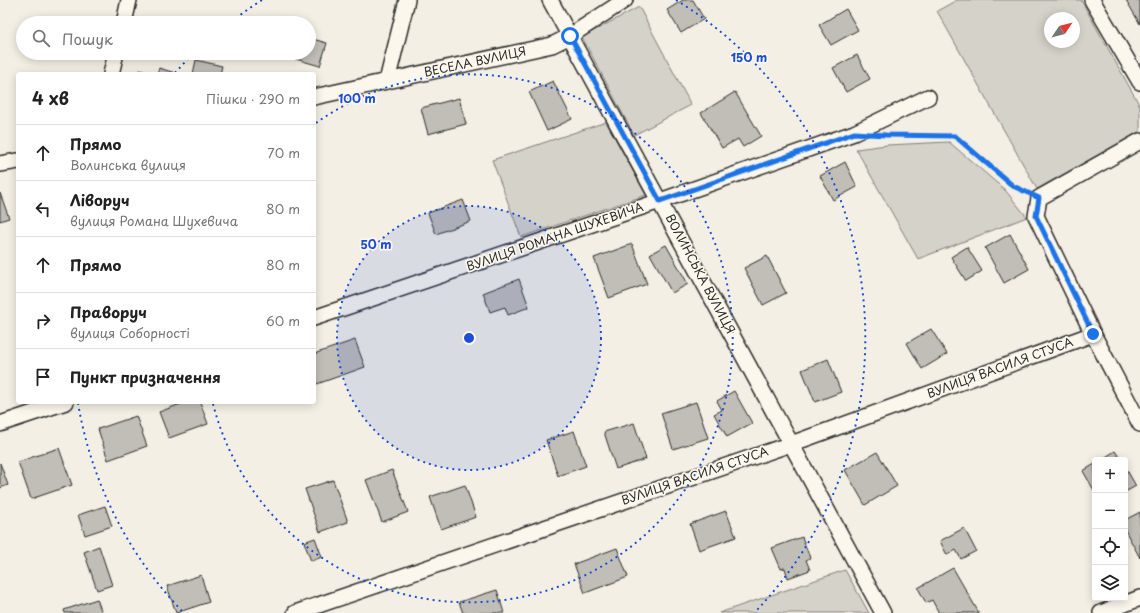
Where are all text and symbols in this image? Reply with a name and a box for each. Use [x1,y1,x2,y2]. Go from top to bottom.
north arrow [1044,12,1080,48]
search box [16,16,316,60]
icon: search [30,27,52,49]
text: Пошук [62,27,113,50]
route start [561,27,579,45]
street label: ВЕСЕЛА ВУЛИЦЯ [422,41,528,81]
text: 150 m [731,48,767,66]
text: 4 хв [32,85,69,111]
text: Пішки · 290 m [206,89,300,108]
text: 100 m [338,89,376,107]
text: Прямо [70,132,121,155]
icon: ahead [32,142,54,164]
text: 70 m [267,143,300,162]
text: Волинська вулиця [70,155,186,174]
text: Ліворуч [70,188,130,211]
street label: ВУЛИЦЯ РОМАНА ШУХЕВИЧА [464,197,646,275]
icon: left [32,198,54,220]
text: 80 m [266,199,300,218]
street label: ВОЛИНСЬКА ВУЛИЦЯ [662,210,740,337]
text: вулиця Романа Шухевича [70,211,238,230]
text: 50 m [360,235,392,253]
text: Прямо [70,253,121,276]
icon: ahead [32,254,54,276]
text: 80 m [266,255,300,274]
text: Праворуч [70,300,147,323]
icon: right [32,310,54,332]
text: 60 m [266,311,300,330]
text: вулиця Соборності [70,323,190,342]
route end [1084,325,1102,343]
centre of rings [462,331,476,345]
street label: ВУЛИЦЯ ВАСИЛЯ СТУСА [924,332,1075,402]
text: Пункт призначення [70,365,221,388]
icon: arrive [32,366,54,388]
street label: ВУЛИЦЯ ВАСИЛЯ СТУСА [619,441,771,509]
map controls [1092,457,1128,601]
button: + [1092,457,1128,493]
button: − [1092,493,1128,529]
button: locate [1092,529,1128,565]
button: layers [1092,565,1128,601]

